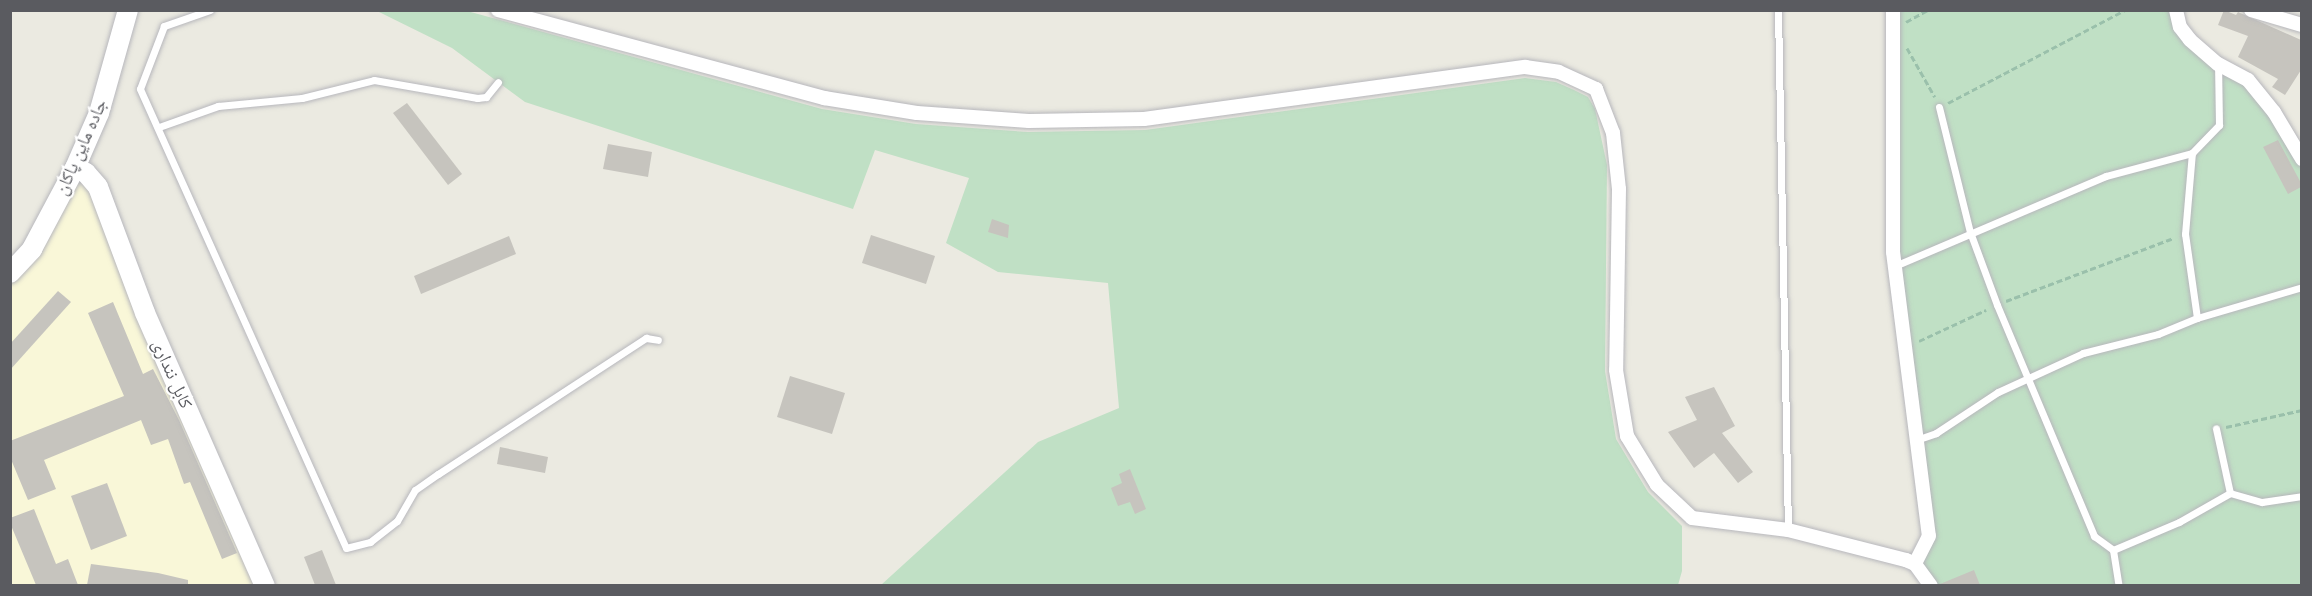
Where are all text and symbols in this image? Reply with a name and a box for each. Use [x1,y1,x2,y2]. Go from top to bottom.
street label: جاده ماین پاکان [50,96,112,198]
street label: کابل ننداری [147,336,197,412]

